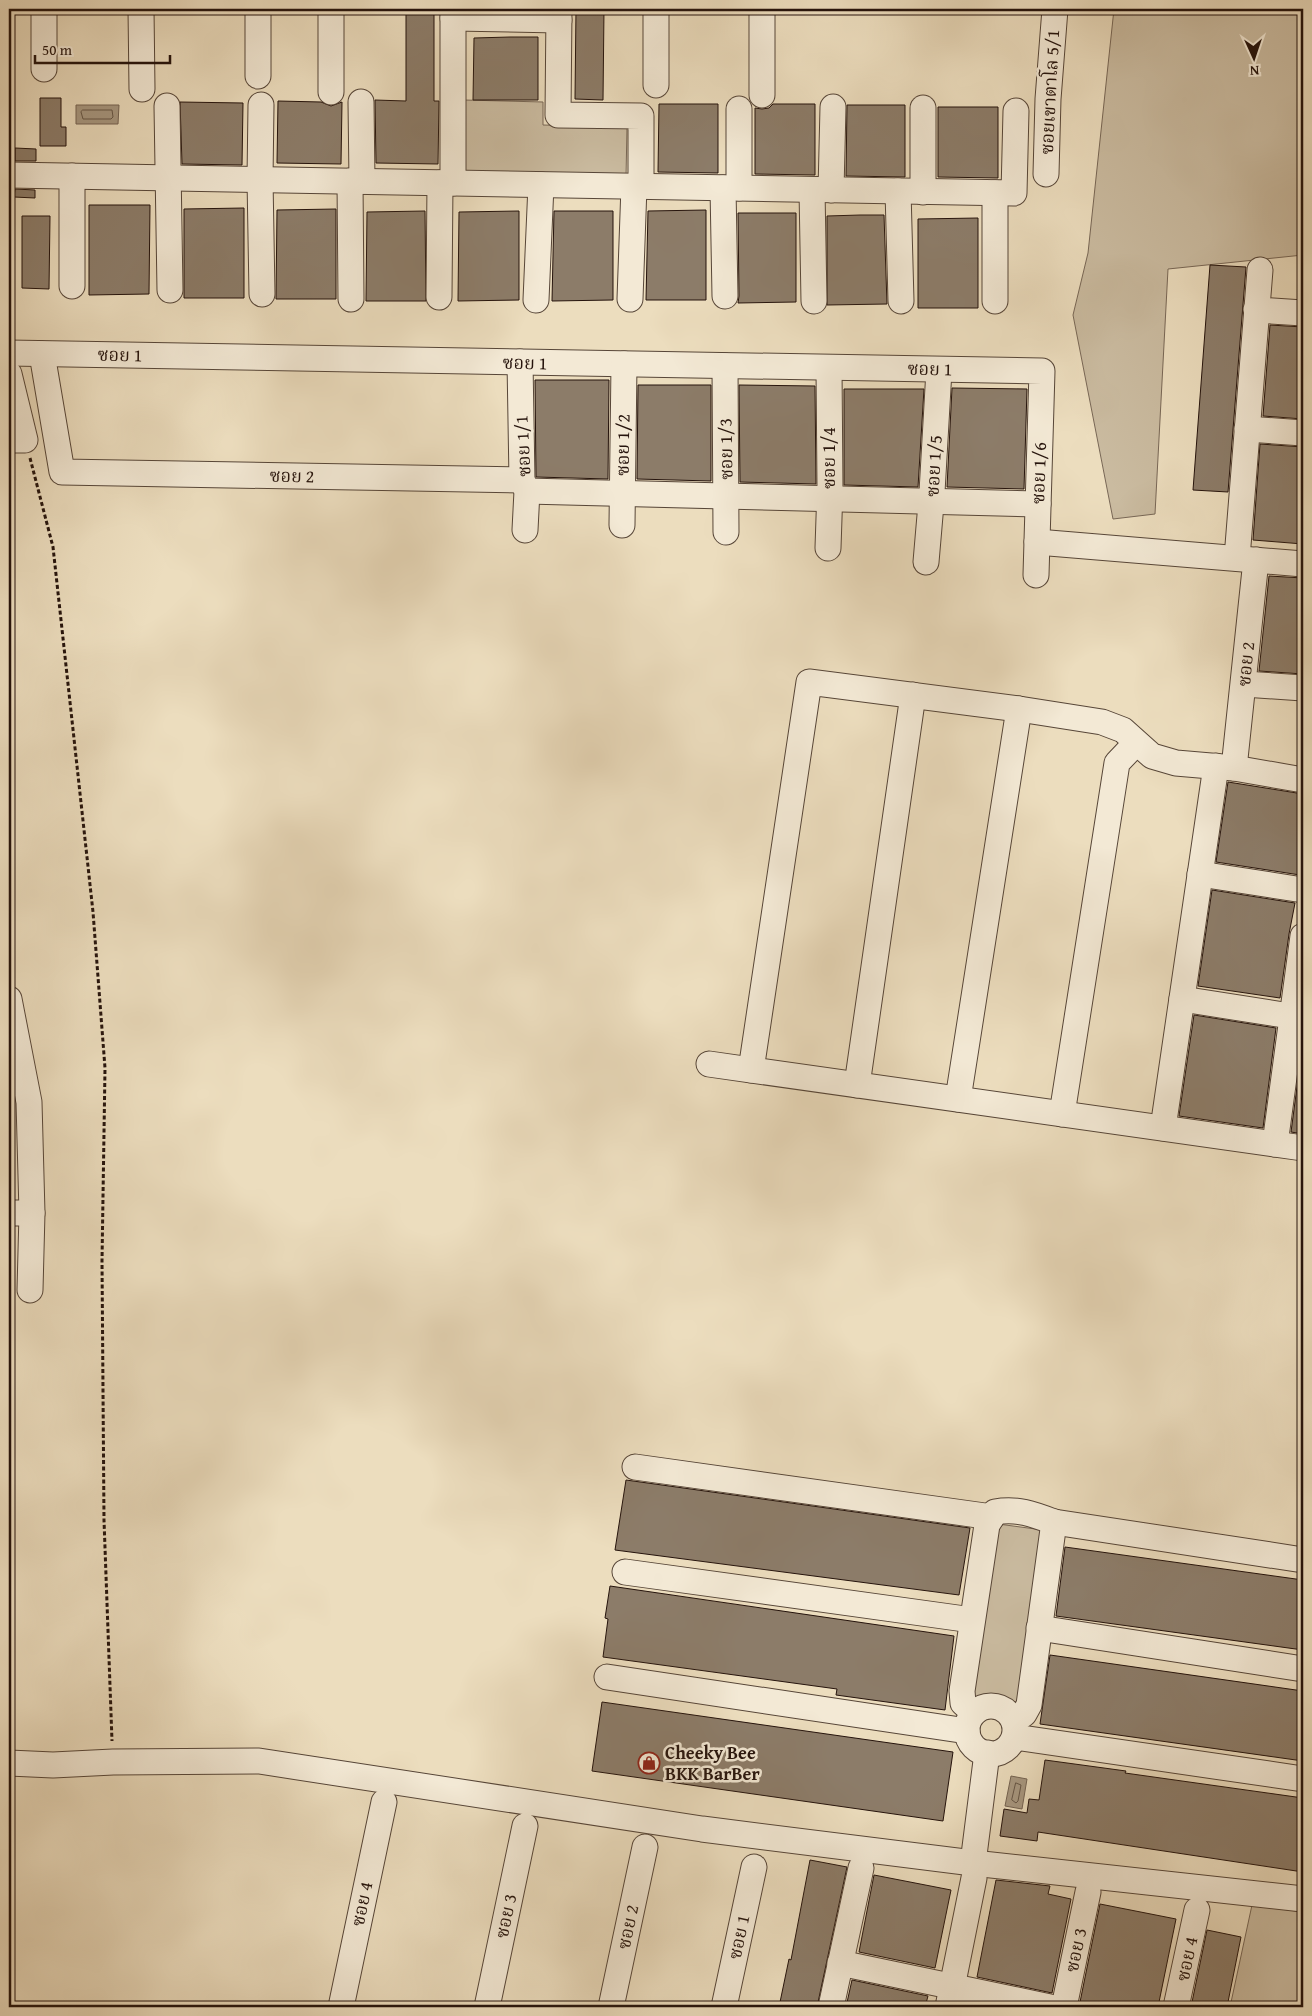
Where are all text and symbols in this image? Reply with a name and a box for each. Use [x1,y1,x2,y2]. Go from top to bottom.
street label: ซอยเขาตาโล 5/1 [1033,29,1066,155]
scale bar [35,32,170,64]
north arrow [1230,32,1280,82]
text: 50 m [42,39,73,60]
text: N [1249,61,1260,81]
street label: ซอย 1 [97,341,143,368]
street label: ซอย 1 [502,349,548,376]
street label: ซอย 1 [907,355,953,382]
street label: ซอย 1/1 [507,414,538,478]
street label: ซอย 1/2 [608,414,637,476]
street label: ซอย 1/3 [711,418,740,480]
street label: ซอย 1/4 [815,427,842,489]
street label: ซอย 1/5 [918,434,949,498]
street label: ซอย 1/6 [1024,442,1053,504]
street label: ซอย 2 [269,462,315,489]
street label: ซอย 2 [1230,640,1261,688]
place label: Cheeky Bee BKK BarBer [665,1739,760,1787]
shop icon: Cheeky Bee BKK BarBer [637,1751,661,1775]
street label: ซอย 4 [344,1879,379,1929]
street label: ซอย 3 [488,1891,523,1941]
street label: ซอย 2 [610,1902,645,1952]
street label: ซอย 1 [721,1912,756,1962]
street label: ซอย 3 [1058,1925,1093,1975]
street label: ซอย 4 [1169,1934,1204,1984]

